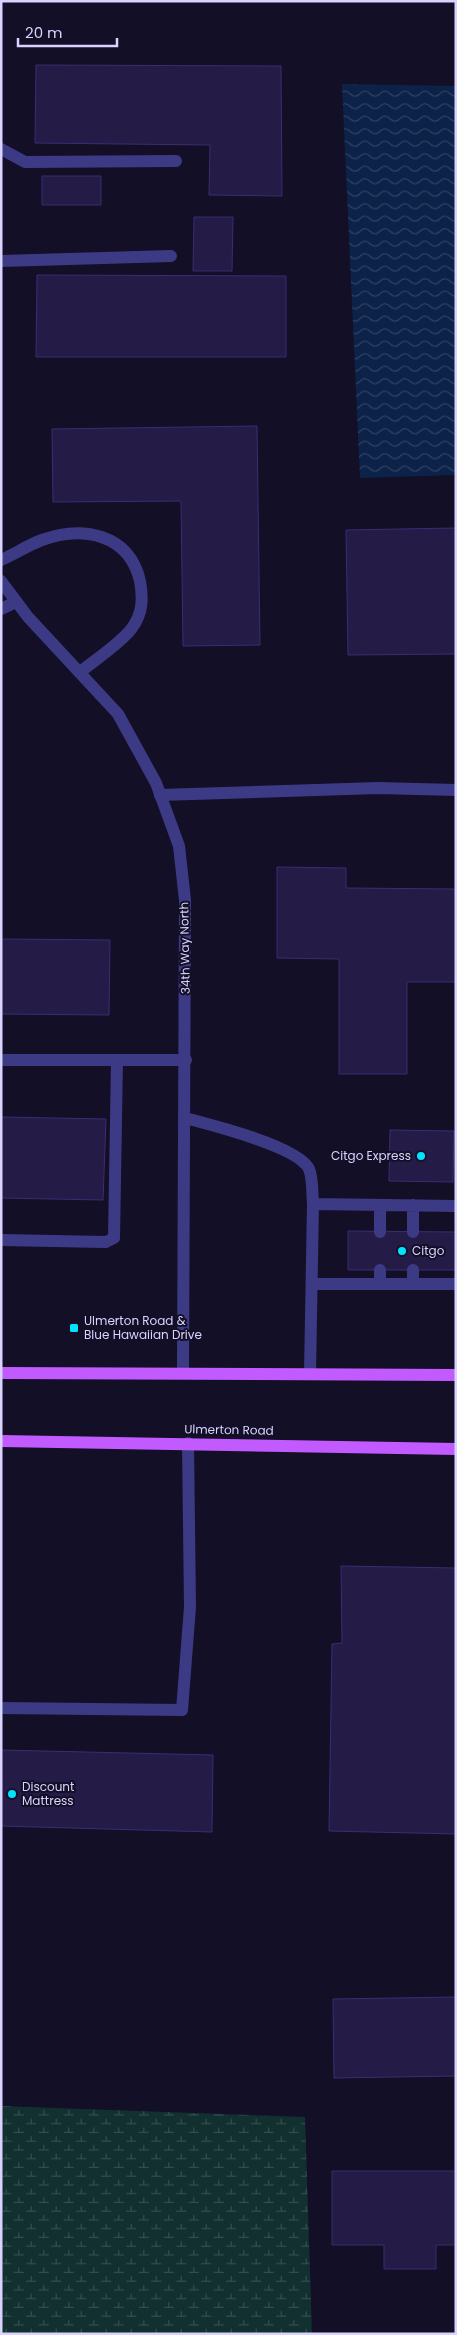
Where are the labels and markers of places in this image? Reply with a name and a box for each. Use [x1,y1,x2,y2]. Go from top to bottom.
place label: Citgo Express [331,1147,411,1164]
marker: Citgo Express [415,1150,427,1162]
place label: Citgo [412,1242,445,1259]
marker: Citgo [396,1245,408,1257]
place label: Ulmerton Road & Blue Hawaiian Drive [84,1312,202,1343]
marker: Ulmerton Road & Blue Hawaiian Drive [68,1322,80,1334]
place label: Discount Mattress [22,1778,74,1809]
marker: Discount Mattress [6,1788,18,1800]

